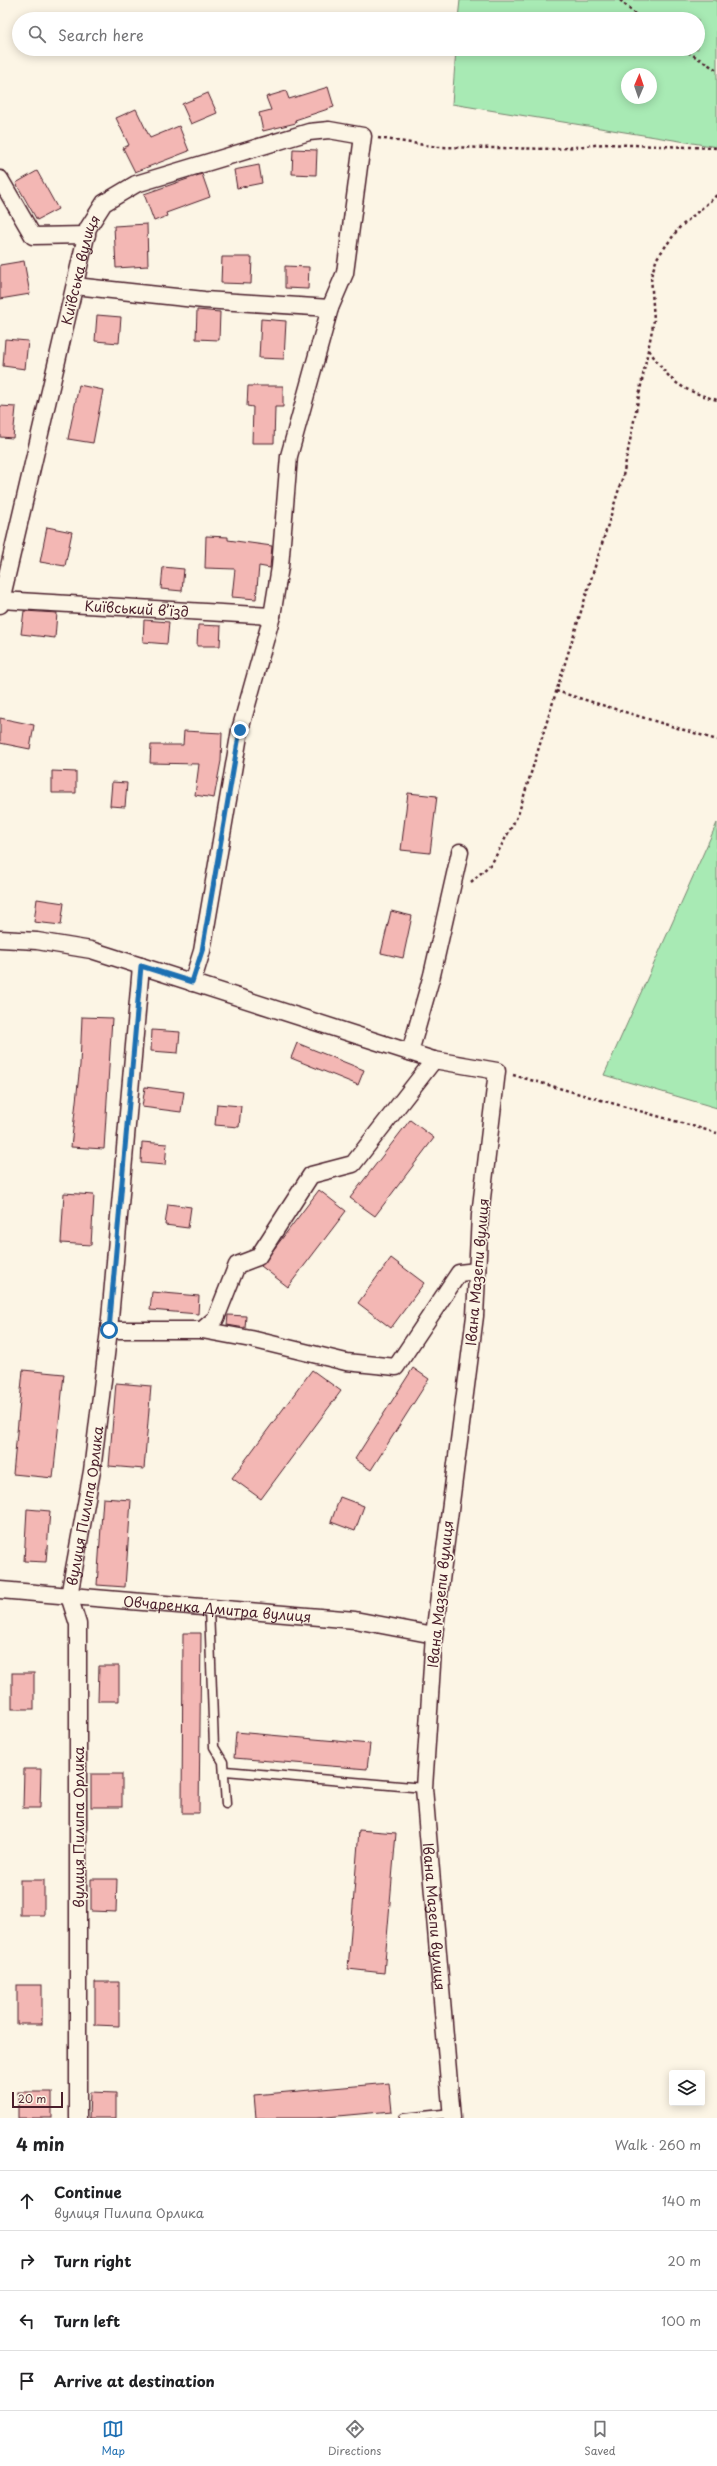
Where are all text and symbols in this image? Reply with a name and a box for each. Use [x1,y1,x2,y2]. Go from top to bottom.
search box [12,12,705,56]
icon: search [26,23,48,45]
text: Search here [58,23,144,46]
north arrow [621,68,657,104]
street label: Київська вулиця [55,210,105,327]
street label: Київський в’їзд [84,594,190,622]
route end [231,721,249,739]
street label: Івана Мазепи вулиця [460,1197,494,1347]
route start [100,1321,118,1339]
street label: вулиця Пилипа Орлика [61,1425,108,1587]
street label: Івана Мазепи вулиця [422,1519,458,1669]
street label: Овчаренка Дмитра вулиця [122,1590,312,1627]
street label: вулиця Пилипа Орлика [68,1746,89,1908]
street label: Івана Мазепи вулиця [418,1842,452,1991]
map controls [669,2070,705,2106]
button: layers [669,2070,705,2106]
scale bar [12,2090,63,2109]
text: 20 m [18,2090,46,2107]
text: 4 min [16,2131,64,2157]
text: Walk · 260 m [615,2135,701,2154]
text: Continue [54,2180,122,2203]
icon: ahead [16,2190,38,2212]
text: 140 m [662,2191,701,2210]
text: вулиця Пилипа Орлика [54,2203,204,2222]
text: Turn right [54,2249,131,2272]
icon: right [16,2250,38,2272]
text: 20 m [667,2251,701,2270]
text: Turn left [54,2309,120,2332]
icon: left [16,2310,38,2332]
text: 100 m [661,2311,701,2330]
text: Arrive at destination [54,2369,215,2392]
icon: arrive [16,2370,38,2392]
tab: Map [101,2418,125,2459]
tab: Directions [328,2418,381,2459]
tab: Saved [584,2418,616,2459]

